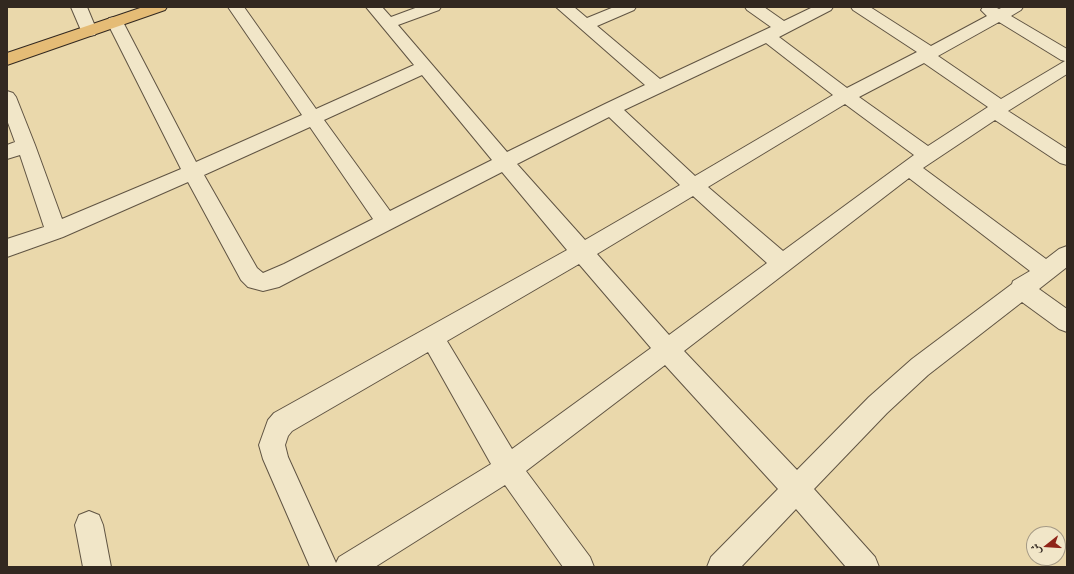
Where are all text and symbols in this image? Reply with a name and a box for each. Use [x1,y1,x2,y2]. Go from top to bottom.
north arrow [1026,526,1066,566]
text: ش [1027,542,1044,556]

